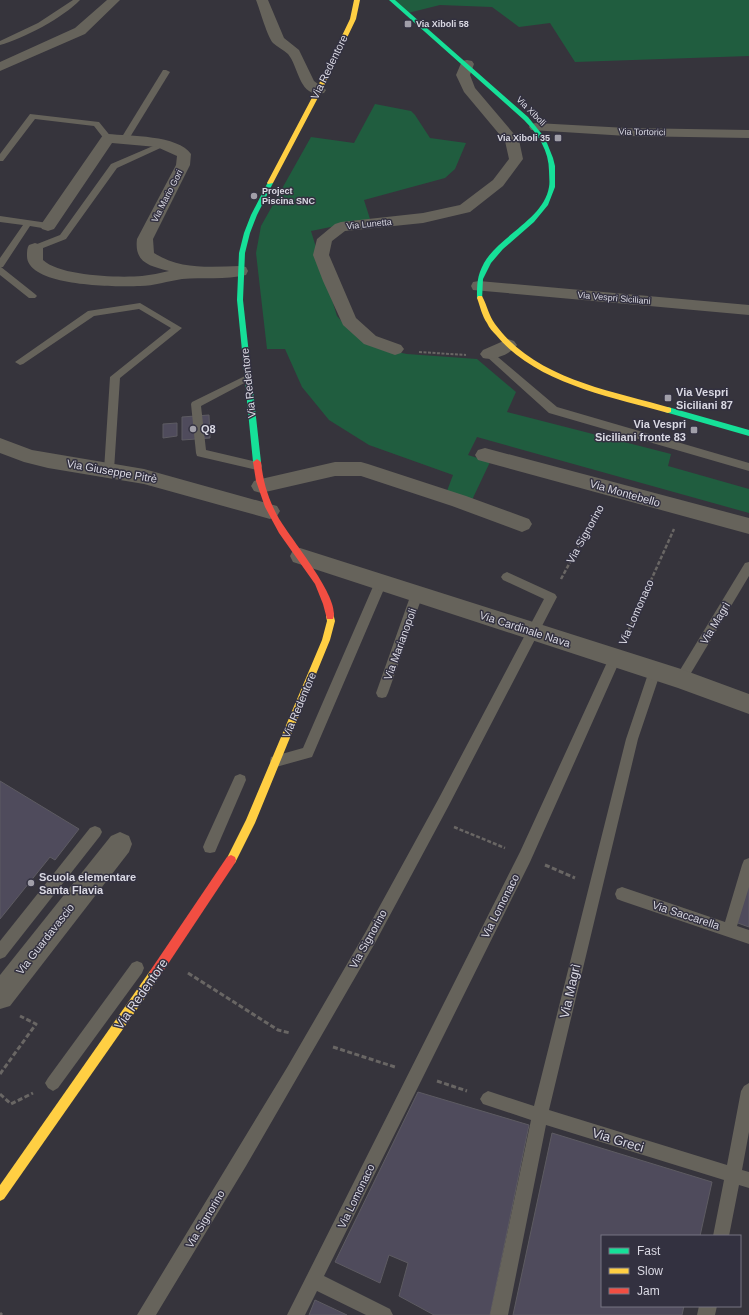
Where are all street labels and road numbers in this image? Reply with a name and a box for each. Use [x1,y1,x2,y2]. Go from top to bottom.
street label: Via Redentore [308,33,350,101]
street label: Via Xiboli [514,94,548,128]
street label: Via Tortorici [619,127,665,137]
street label: Via Mario Gori [150,168,184,224]
street label: Via Lunetta [346,217,392,231]
street label: Via Vespri Siciliani [577,290,651,306]
street label: Via Redentore [238,348,258,418]
street label: Via Giuseppe Pitrè [66,457,158,485]
street label: Via Montebello [588,477,662,509]
street label: Via Signorino [564,503,606,565]
street label: Via Lomonaco [616,578,656,646]
street label: Via Magrì [698,600,732,646]
street label: Via Marianopoli [381,606,419,682]
street label: Via Cardinale Nava [478,609,573,650]
street label: Via Redentore [280,670,318,740]
street label: Via Lomonaco [479,872,521,940]
street label: Via Saccarella [651,898,722,932]
street label: Via Guardavascio [14,901,76,977]
street label: Via Signorino [347,908,389,970]
street label: Via Redentore [111,956,171,1032]
street label: Via Magrì [556,962,584,1020]
street label: Via Greci [590,1125,646,1155]
street label: Via Lomonaco [335,1162,377,1230]
street label: Via Signorino [183,1188,227,1250]

